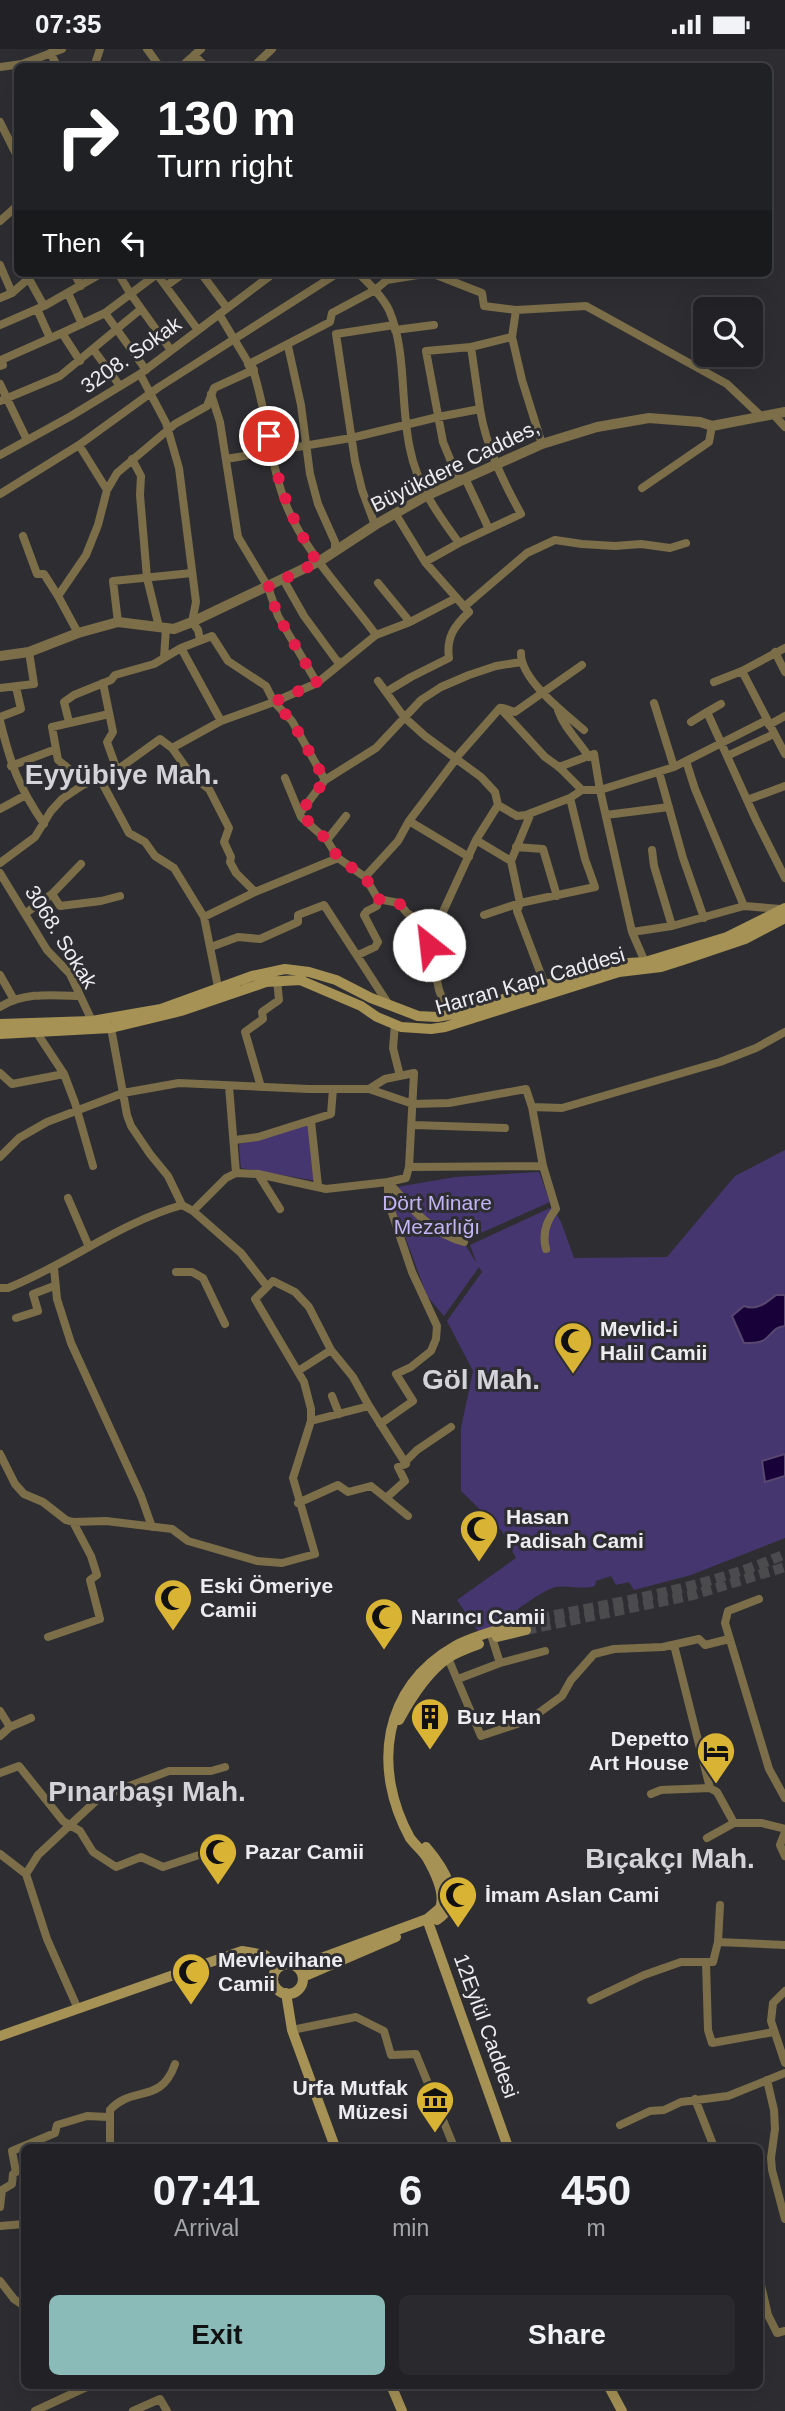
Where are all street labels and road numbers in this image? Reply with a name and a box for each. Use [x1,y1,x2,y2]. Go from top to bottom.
street label: 3208. Sokak [76,311,186,397]
street label: Büyükdere Caddes, [367,415,543,516]
street label: 3068. Sokak [21,881,102,993]
street label: Harran Kapı Caddesi [432,942,627,1019]
street label: 12Eylül Caddesi [450,1951,523,2101]

